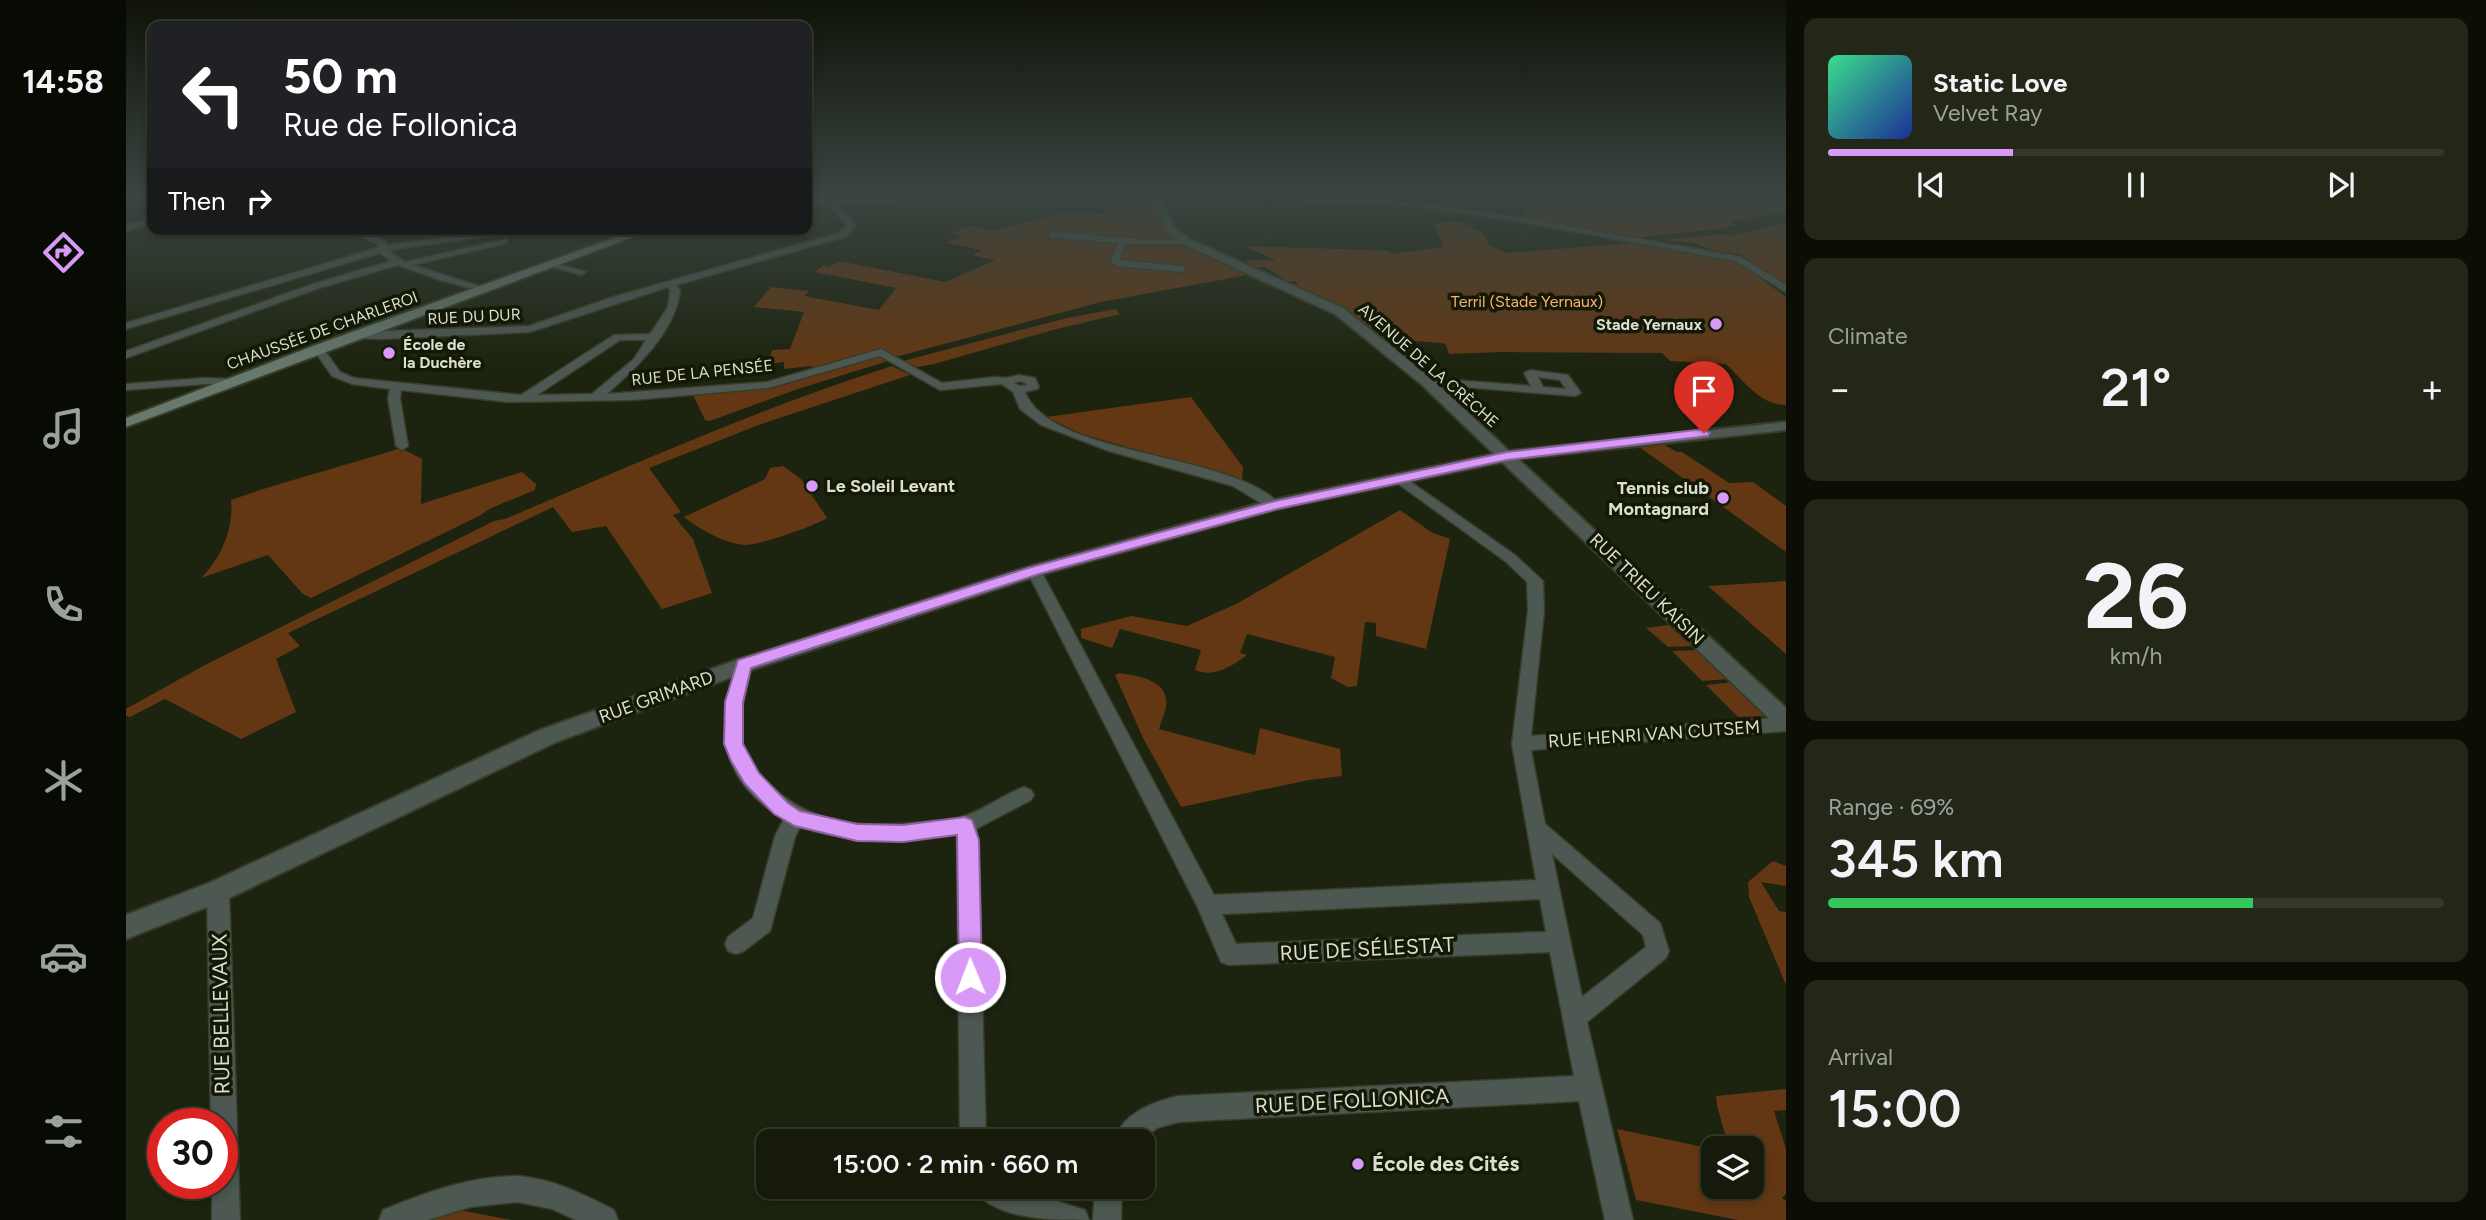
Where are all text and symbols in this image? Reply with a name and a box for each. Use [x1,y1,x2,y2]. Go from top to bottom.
text: 50 m [283,46,398,105]
icon: left [168,49,259,140]
text: 14:58 [22,63,104,101]
text: Static Love [1933,67,2067,99]
text: Velvet Ray [1933,99,2042,127]
text: Rue de Follonica [283,106,518,144]
icon: previous [1912,166,1950,204]
icon: pause [2117,166,2155,204]
icon: next [2322,166,2360,204]
icon: right [240,182,278,220]
text: Then [168,185,226,217]
icon: directions [39,228,88,277]
street label: CHAUSSÉE DE CHARLEROI [224,287,420,374]
park label: Terril (Stade Yernaux) [1451,292,1603,311]
street label: AVENUE DE LA CRÈCHE [1355,299,1503,431]
street label: RUE DU DUR [427,305,521,328]
place label: Stade Yernaux [1596,315,1702,334]
marker: Stade Yernaux [1708,316,1724,332]
text: Climate [1828,322,1907,350]
place label: École de la Duchère [403,335,481,372]
marker: École de la Duchère [381,345,397,361]
street label: RUE DE LA PENSÉE [630,356,774,389]
text: 21° [2101,357,2171,419]
pin [1674,361,1734,433]
text: − [1828,366,1852,412]
text: + [2420,366,2444,412]
icon: arrive [1685,372,1723,410]
icon: music [39,404,88,453]
place label: Le Soleil Levant [826,475,955,497]
place label: Tennis club Montagnard [1608,477,1709,520]
marker: Le Soleil Levant [804,478,820,494]
marker: Tennis club Montagnard [1715,490,1731,506]
street label: RUE TRIEU KAISIN [1585,529,1709,649]
text: 26 [2083,542,2189,651]
icon: phone [39,580,88,629]
text: km/h [2110,642,2162,670]
street label: RUE GRIMARD [596,666,716,728]
street label: RUE HENRI VAN CUTSEM [1547,716,1761,752]
icon: climate [39,756,88,805]
text: Range · 69% [1828,793,1954,821]
text: 345 km [1828,828,2004,890]
street label: RUE DE SÉLESTAT [1279,931,1455,966]
icon: car [39,932,88,981]
street label: RUE BELLEVAUX [207,933,234,1095]
position arrow [933,940,1007,1014]
text: Arrival [1828,1043,1893,1071]
text: 15:00 [1828,1078,1962,1140]
street label: RUE DE FOLLONICA [1254,1083,1450,1118]
icon: filters [39,1107,88,1156]
speed limit sign: 30 [147,1108,238,1199]
map controls [1701,1136,1764,1199]
button: layers [1701,1136,1764,1199]
text: 15:00 · 2 min · 660 m [833,1148,1078,1180]
place label: École des Cités [1372,1151,1519,1176]
marker: École des Cités [1350,1156,1366,1172]

